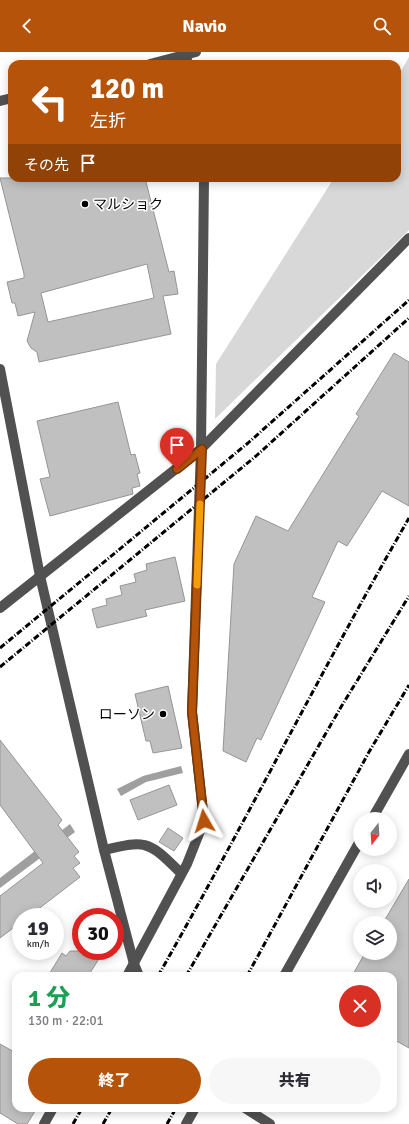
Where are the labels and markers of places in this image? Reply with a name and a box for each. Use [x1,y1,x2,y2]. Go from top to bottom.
place label: マルショク [93,196,163,213]
marker: マルショク [80,199,90,209]
pin [160,428,194,469]
place label: ローソン [99,706,155,723]
marker: ローソン [158,709,168,719]

